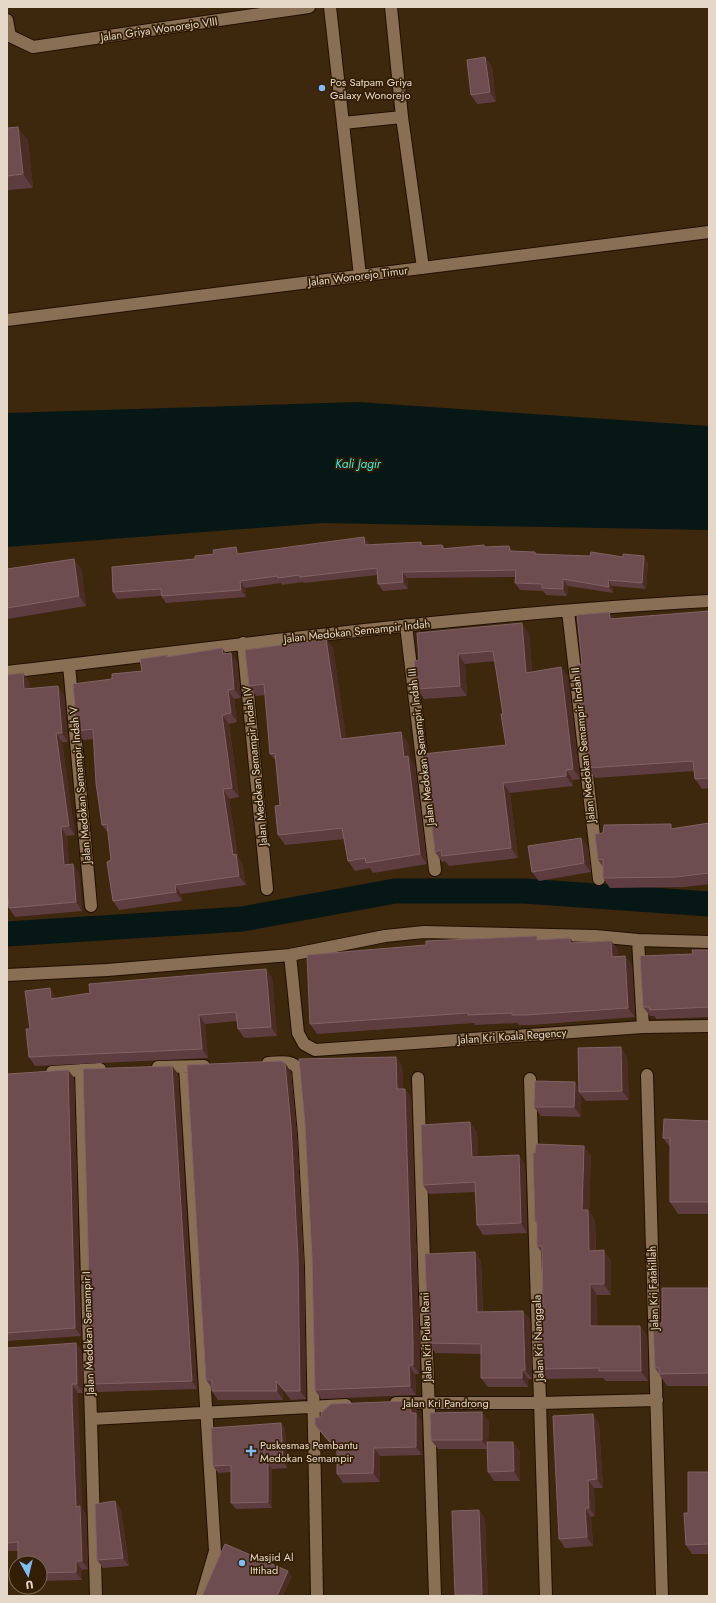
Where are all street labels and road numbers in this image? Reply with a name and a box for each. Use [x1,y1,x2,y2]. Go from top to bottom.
street label: Jalan Griya Wonorejo VIII [98,13,218,45]
street label: Jalan Wonorejo Timur [305,262,409,290]
street label: Jalan Medokan Semampir Indah [281,615,431,647]
street label: Jalan Medokan Semampir Indah III [403,667,439,829]
street label: Jalan Medokan Semampir Indah II [567,667,599,825]
street label: Jalan Medokan Semampir Indah IV [239,685,272,849]
street label: Jalan Medokan Semampir Indah V [65,705,95,866]
street label: Jalan Kri Koala Regency [455,1024,567,1048]
street label: Jalan Kri Fatahillah [644,1246,663,1332]
street label: Jalan Medokan Semampir I [78,1271,98,1397]
street label: Jalan Kri Pulau Rani [416,1292,436,1384]
street label: Jalan Kri Nanggala [529,1295,548,1383]
street label: Jalan Kri Pandrong [401,1395,489,1411]

